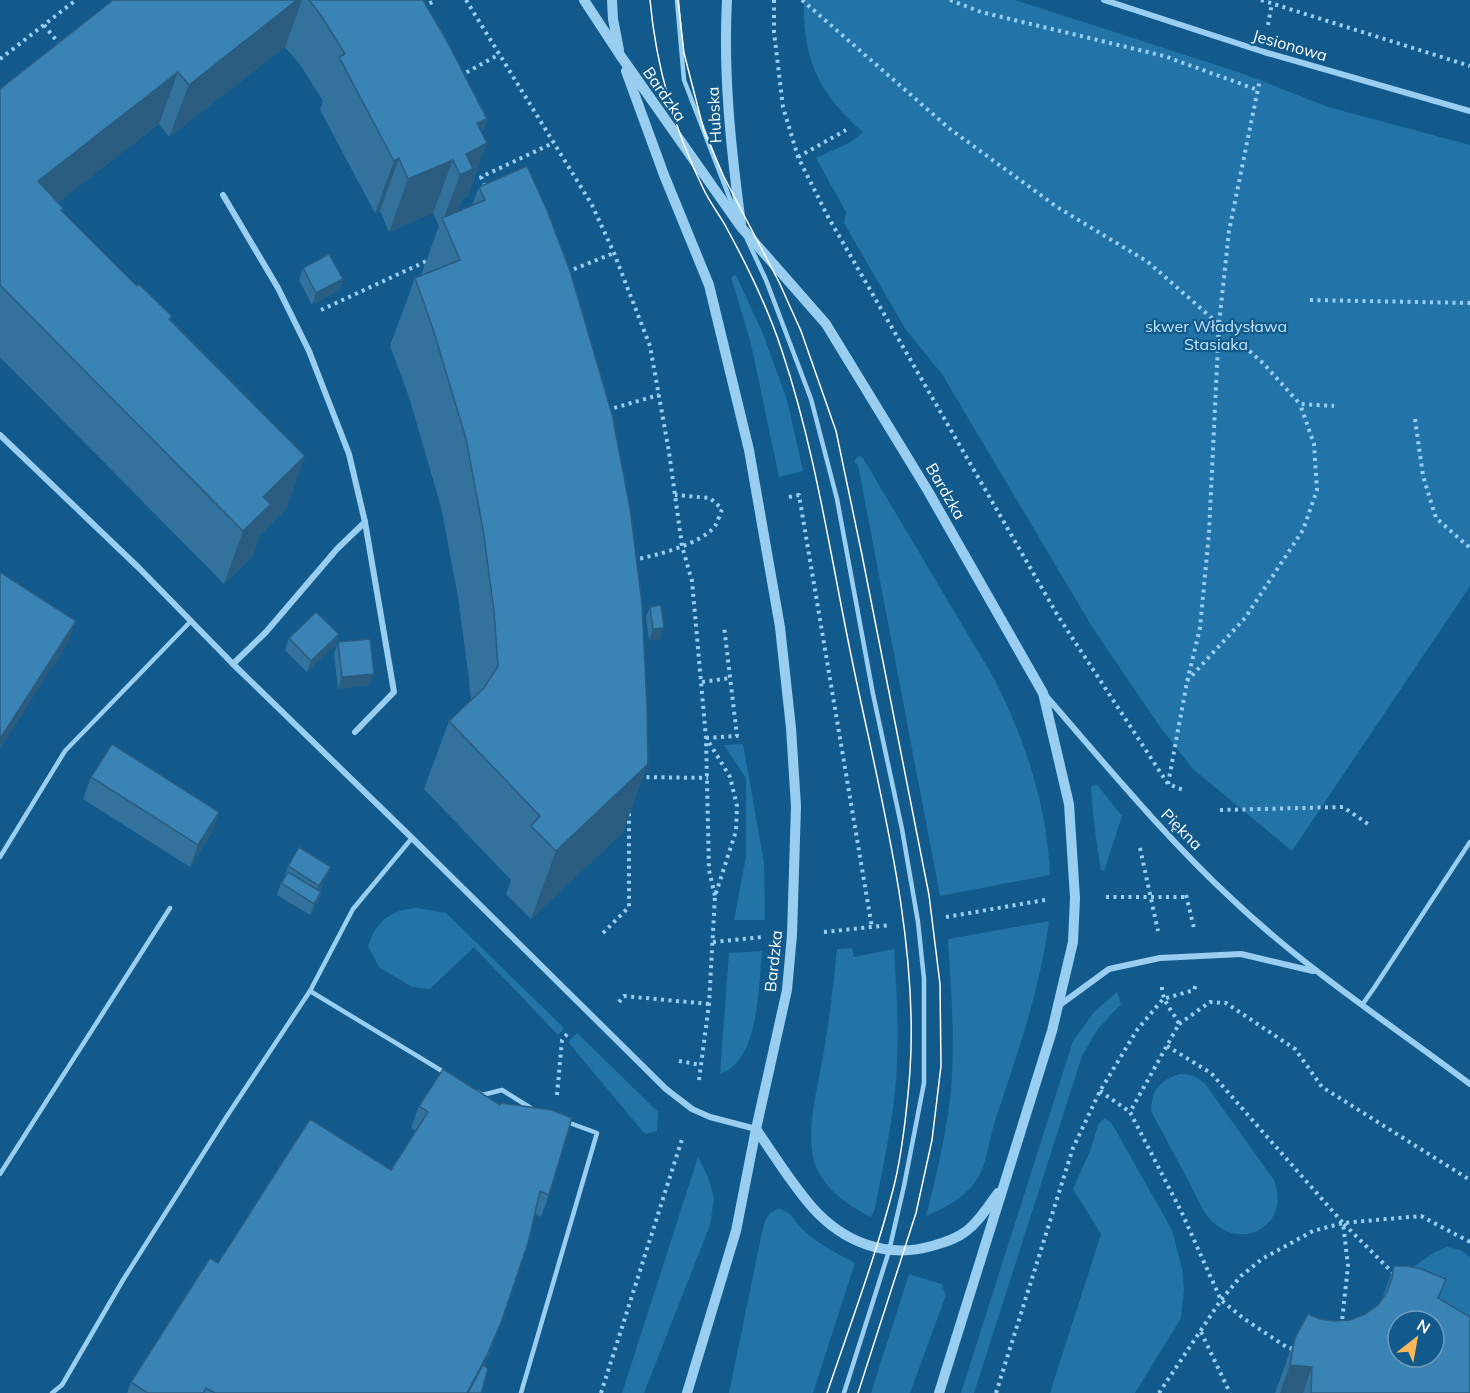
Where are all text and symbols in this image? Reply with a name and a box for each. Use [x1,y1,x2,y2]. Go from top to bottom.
street label: Jesionowa [1250,25,1330,65]
street label: Bardzka [639,63,691,125]
street label: Hubska [703,86,725,144]
park label: skwer Władysława Stasiaka [1145,316,1287,354]
street label: Bardzka [922,459,970,523]
street label: Piękna [1157,804,1207,854]
street label: Bardzka [760,929,786,993]
north arrow [1386,1309,1446,1369]
text: N [1413,1314,1434,1338]

